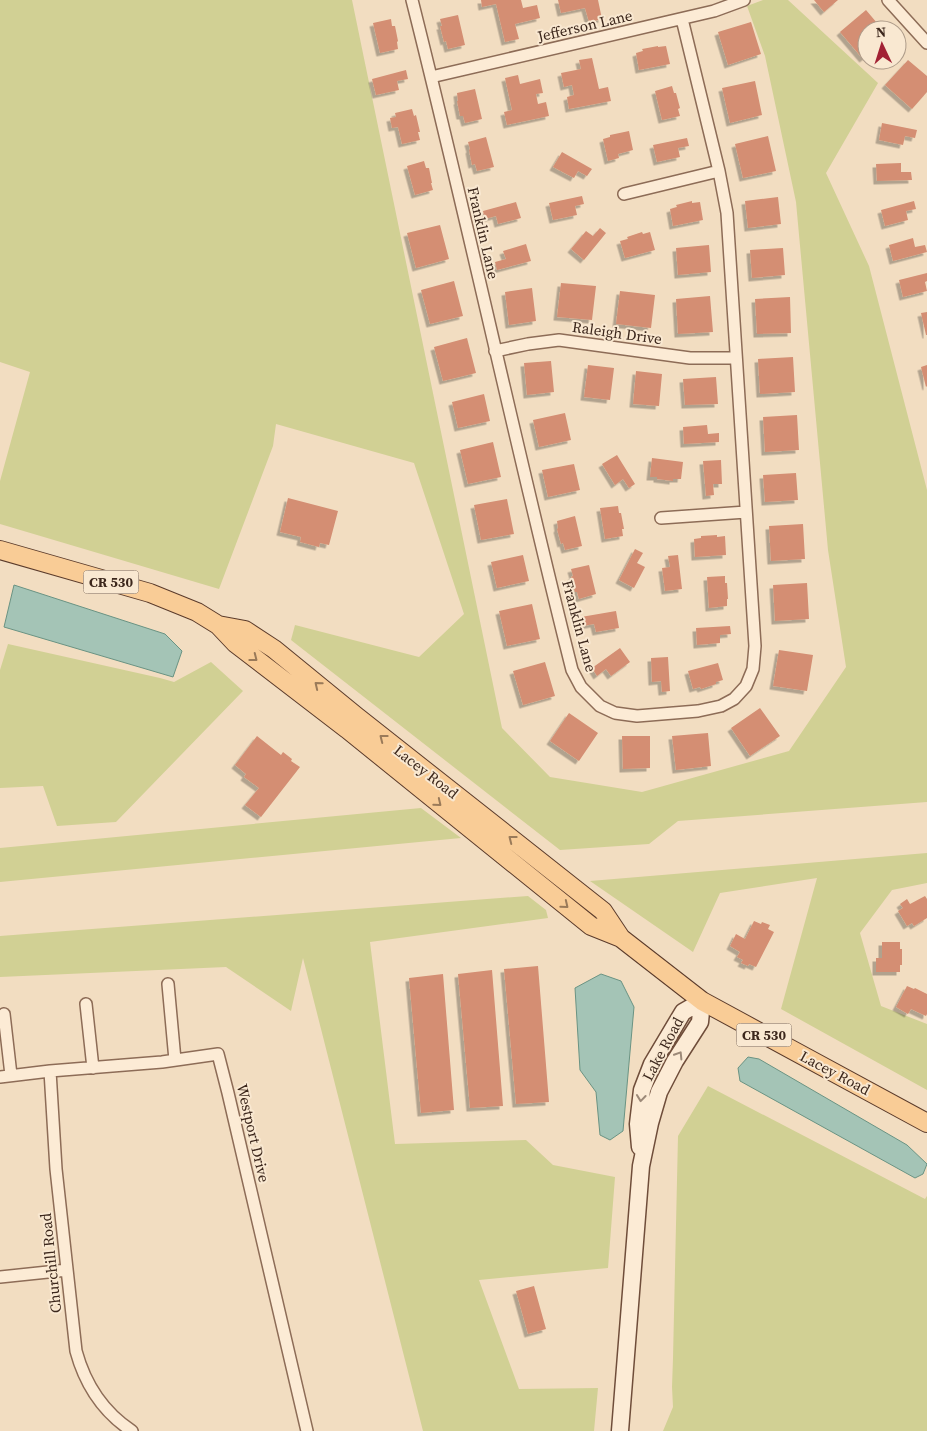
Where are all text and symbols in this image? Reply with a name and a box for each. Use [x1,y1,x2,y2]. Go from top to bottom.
street label: Jefferson Lane [534,4,635,47]
north arrow [857,20,907,70]
text: N [875,22,887,42]
street label: Franklin Lane [463,185,504,281]
street label: Raleigh Drive [571,316,664,349]
road number: CR 530 [84,570,138,594]
street label: Franklin Lane [557,578,602,674]
one-way arrow [248,652,257,660]
one-way arrow [315,683,324,691]
one-way arrow [380,735,389,743]
street label: Lacey Road [390,740,463,804]
one-way arrow [433,797,442,806]
one-way arrow [509,837,518,845]
one-way arrow [559,899,568,907]
street label: Lake Road [637,1013,688,1084]
road number: CR 530 [736,1024,792,1046]
street label: Lacey Road [797,1045,874,1100]
one-way arrow [673,1051,683,1060]
street label: Westport Drive [232,1082,275,1185]
one-way arrow [636,1095,647,1103]
street label: Churchill Road [35,1212,66,1314]

